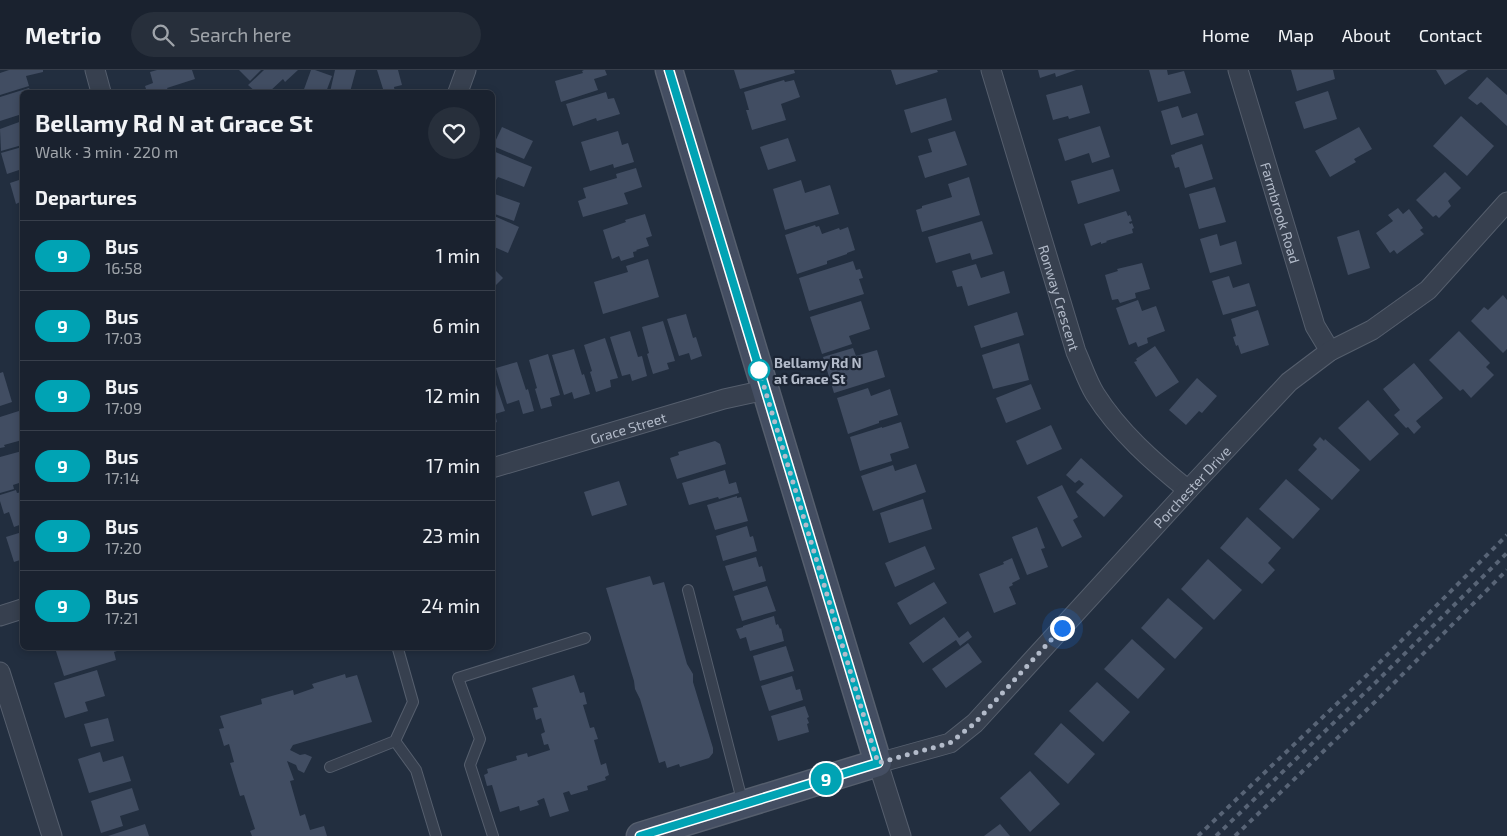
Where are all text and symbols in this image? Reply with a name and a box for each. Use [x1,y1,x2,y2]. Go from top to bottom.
search box [131,12,481,57]
text: Metrio [25,20,101,49]
icon: search [149,21,177,49]
text: Search here [189,23,291,46]
text: Home [1202,24,1250,46]
text: Map [1278,24,1314,46]
text: About [1342,24,1391,46]
text: Contact [1419,24,1482,46]
button: heart [428,107,480,159]
text: Bellamy Rd N at Grace St [35,108,313,137]
text: Walk · 3 min · 220 m [35,142,178,161]
street label: Farmbrook Road [1258,160,1304,265]
text: Departures [35,186,137,209]
text: Bus [105,235,139,258]
street label: Ronway Crescent [1036,243,1084,353]
text: 1 min [436,244,480,267]
text: 9 [57,245,68,267]
text: 16:58 [105,258,143,277]
text: Bus [105,305,139,328]
text: 6 min [432,314,480,337]
text: 9 [57,315,68,337]
text: 17:03 [105,328,142,347]
place label: Bellamy Rd N at Grace St [774,354,862,387]
marker: Bellamy Rd N at Grace St [748,359,770,381]
text: Bus [105,375,139,398]
text: 12 min [425,384,480,407]
text: 9 [57,385,68,407]
text: 17:09 [105,398,142,417]
street label: Grace Street [588,408,668,447]
street label: Porchester Drive [1149,442,1234,531]
text: Bus [105,445,139,468]
text: 17 min [426,454,480,477]
text: 9 [57,455,68,477]
text: 17:14 [105,468,140,487]
text: Bus [105,515,139,538]
text: 23 min [422,524,480,547]
text: 9 [57,525,68,547]
text: 17:20 [105,538,142,557]
text: Bus [105,585,139,608]
text: 24 min [421,594,480,617]
text: 9 [57,595,68,617]
text: 17:21 [105,608,139,627]
your location [1050,616,1075,641]
line badge: 9 [810,763,842,795]
text: 9 [821,768,831,790]

